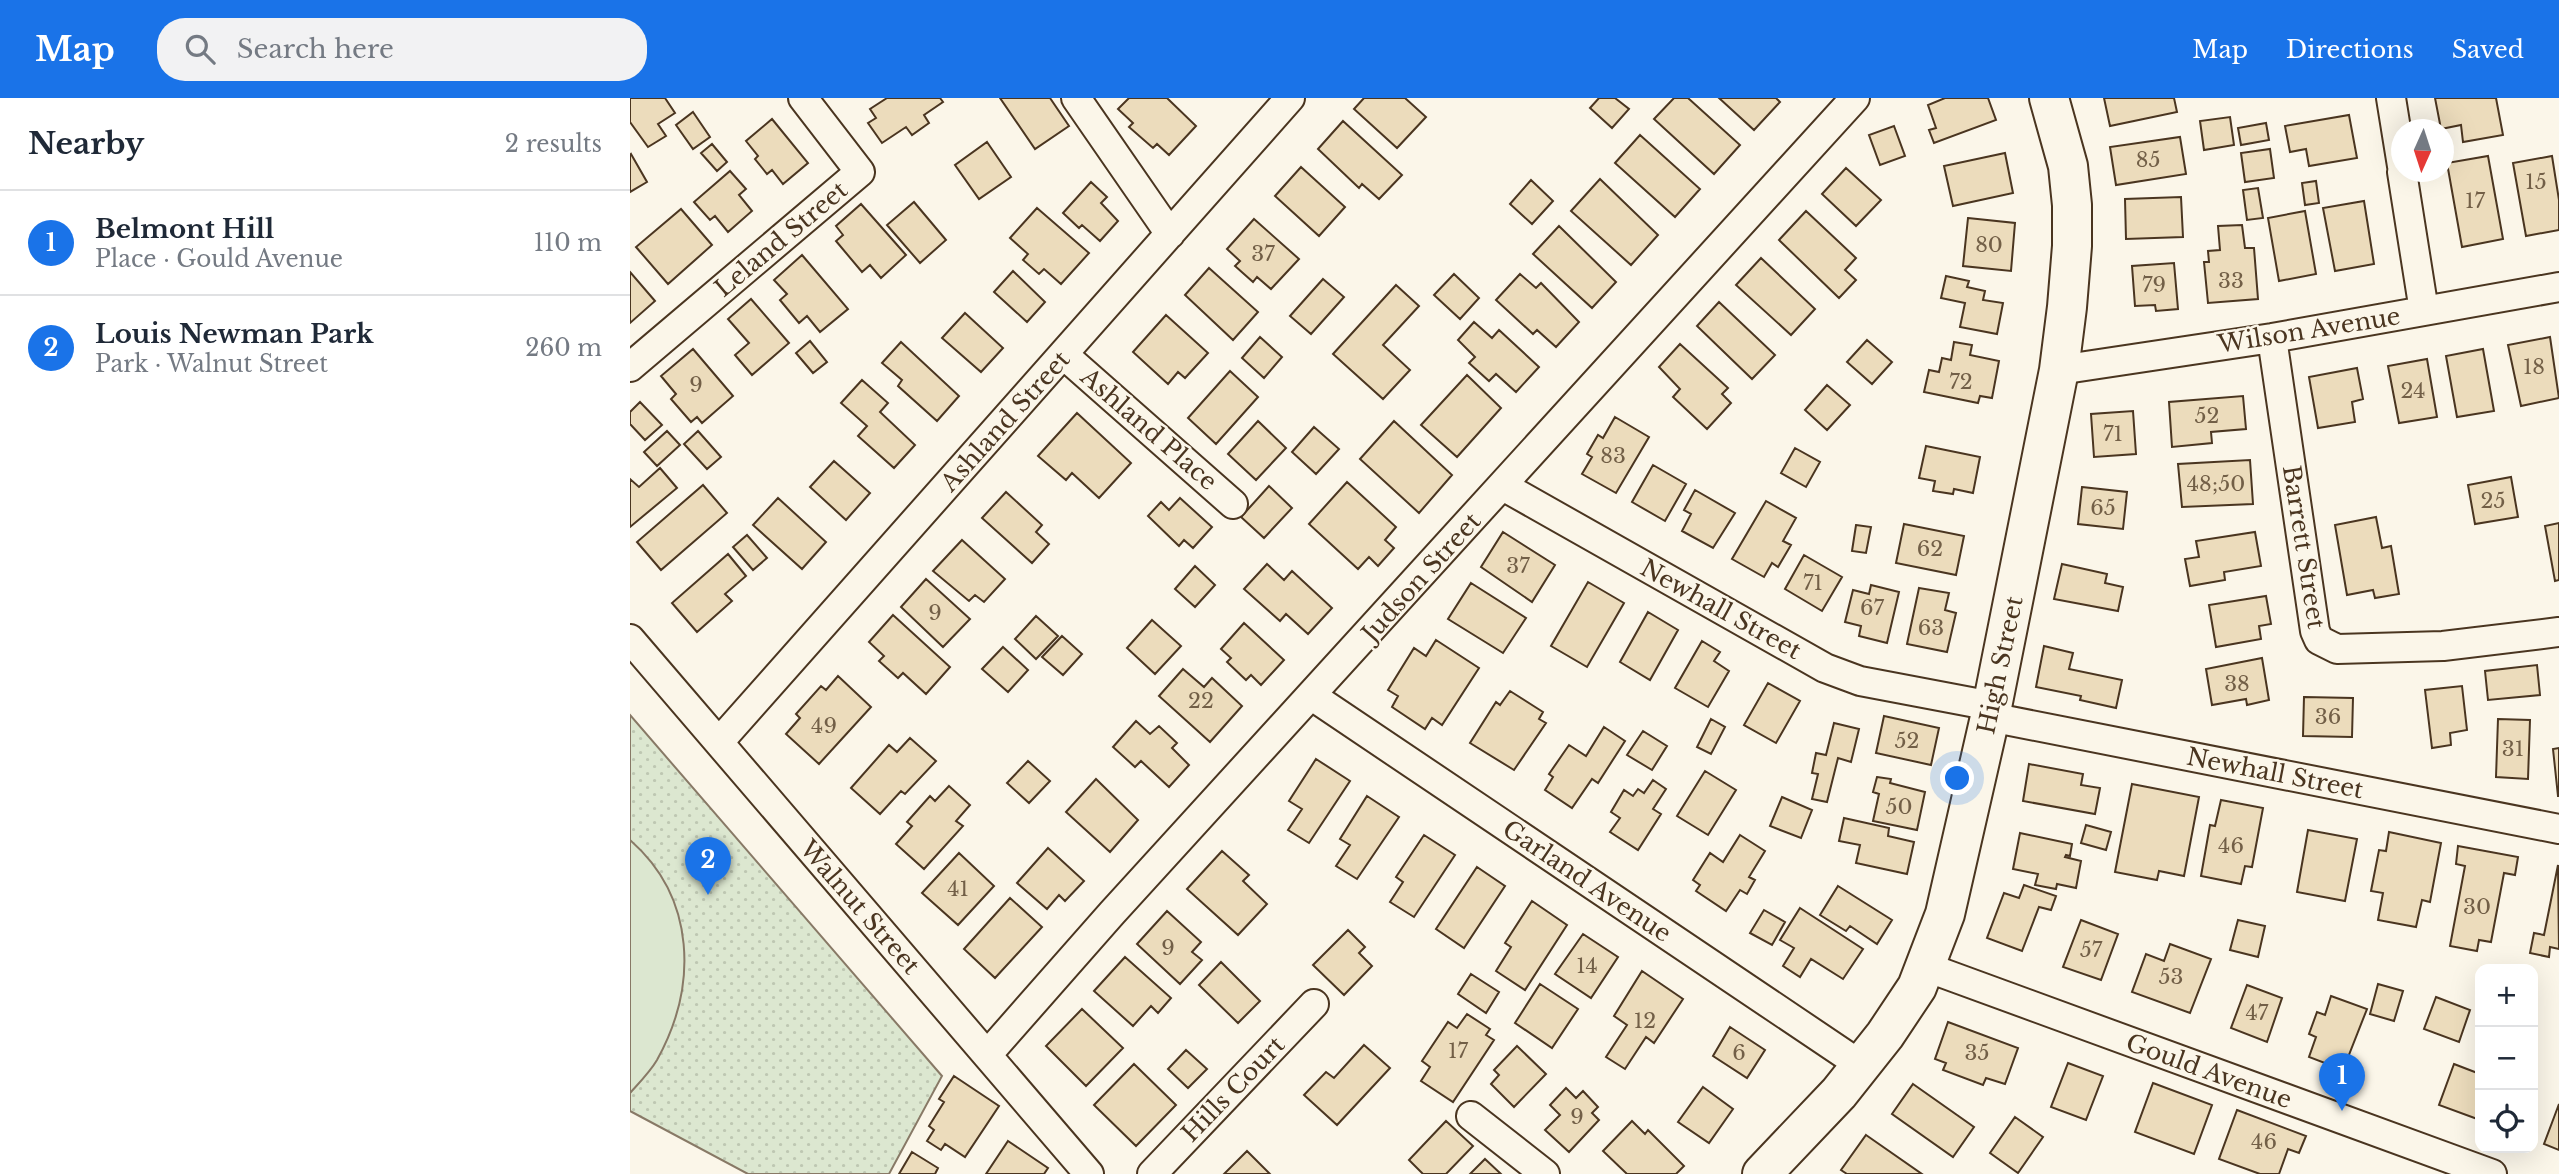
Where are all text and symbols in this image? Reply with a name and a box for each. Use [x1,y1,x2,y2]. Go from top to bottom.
search box [157,18,647,81]
text: Map [35,29,115,70]
icon: search [181,30,219,68]
text: Search here [237,33,394,65]
text: Map [2192,35,2248,64]
text: Directions [2286,35,2414,64]
text: Saved [2452,35,2524,64]
north arrow [2391,119,2454,182]
text: Nearby [28,125,144,162]
text: 2 results [505,130,602,158]
house number: 85 [2136,147,2160,173]
house number: 15 [2525,169,2547,195]
street label: Leland Street [709,175,853,303]
house number: 17 [2465,188,2485,214]
text: Belmont Hill [95,213,274,245]
text: 1 [46,229,56,257]
text: 110 m [534,229,602,257]
house number: 80 [1975,232,2003,258]
house number: 37 [1251,241,1275,267]
text: Place · Gould Avenue [95,245,343,273]
house number: 33 [2218,268,2244,294]
house number: 79 [2142,272,2166,298]
street label: Wilson Avenue [2215,301,2402,359]
text: Louis Newman Park [95,318,373,350]
text: 2 [44,334,58,362]
text: 260 m [525,334,602,362]
street label: Ashland Street [934,345,1076,498]
text: Park · Walnut Street [95,350,328,378]
house number: 18 [2523,354,2545,380]
street label: Ashland Place [1074,361,1223,496]
house number: 72 [1949,369,1973,395]
house number: 9 [689,372,703,398]
house number: 24 [2400,378,2426,404]
house number: 52 [2195,403,2219,429]
house number: 71 [2103,421,2123,447]
house number: 83 [1600,443,1626,469]
street label: Barrett Street [2277,463,2331,631]
house number: 48;50 [2187,471,2245,497]
house number: 25 [2481,488,2505,514]
house number: 65 [2090,495,2116,521]
street label: Judson Street [1354,507,1486,650]
house number: 62 [1917,536,1943,562]
house number: 37 [1506,553,1530,579]
street label: Newhall Street [1636,553,1806,665]
house number: 71 [1803,570,1823,596]
street label: High Street [1971,593,2029,737]
house number: 67 [1860,595,1884,621]
house number: 9 [928,600,942,626]
house number: 63 [1918,615,1944,641]
house number: 38 [2224,671,2250,697]
house number: 22 [1188,688,1214,714]
house number: 36 [2315,704,2341,730]
house number: 49 [811,713,837,739]
house number: 52 [1895,728,1919,754]
house number: 31 [2502,736,2524,762]
street label: Newhall Street [2184,742,2366,804]
your location [1940,761,1974,795]
house number: 50 [1886,794,1912,820]
street label: Garland Avenue [1497,814,1677,948]
street label: Walnut Street [793,833,926,980]
house number: 46 [2218,833,2244,859]
pin: 2 [685,837,731,895]
house number: 41 [947,876,969,902]
house number: 30 [2463,894,2491,920]
house number: 9 [1161,935,1175,961]
house number: 57 [2080,937,2103,963]
house number: 14 [1576,953,1598,979]
house number: 53 [2159,964,2183,990]
map controls [2475,964,2538,1153]
button: + [2475,964,2538,1027]
house number: 47 [2246,1000,2269,1026]
house number: 12 [1634,1008,1656,1034]
button: − [2475,1027,2538,1090]
street label: Gould Avenue [2122,1028,2296,1114]
street label: Hills Court [1176,1030,1290,1148]
house number: 17 [1448,1038,1468,1064]
house number: 6 [1732,1040,1746,1066]
house number: 35 [1965,1040,1989,1066]
pin: 1 [2319,1053,2365,1111]
button: locate [2475,1090,2538,1153]
house number: 9 [1570,1104,1584,1130]
house number: 46 [2251,1129,2277,1155]

